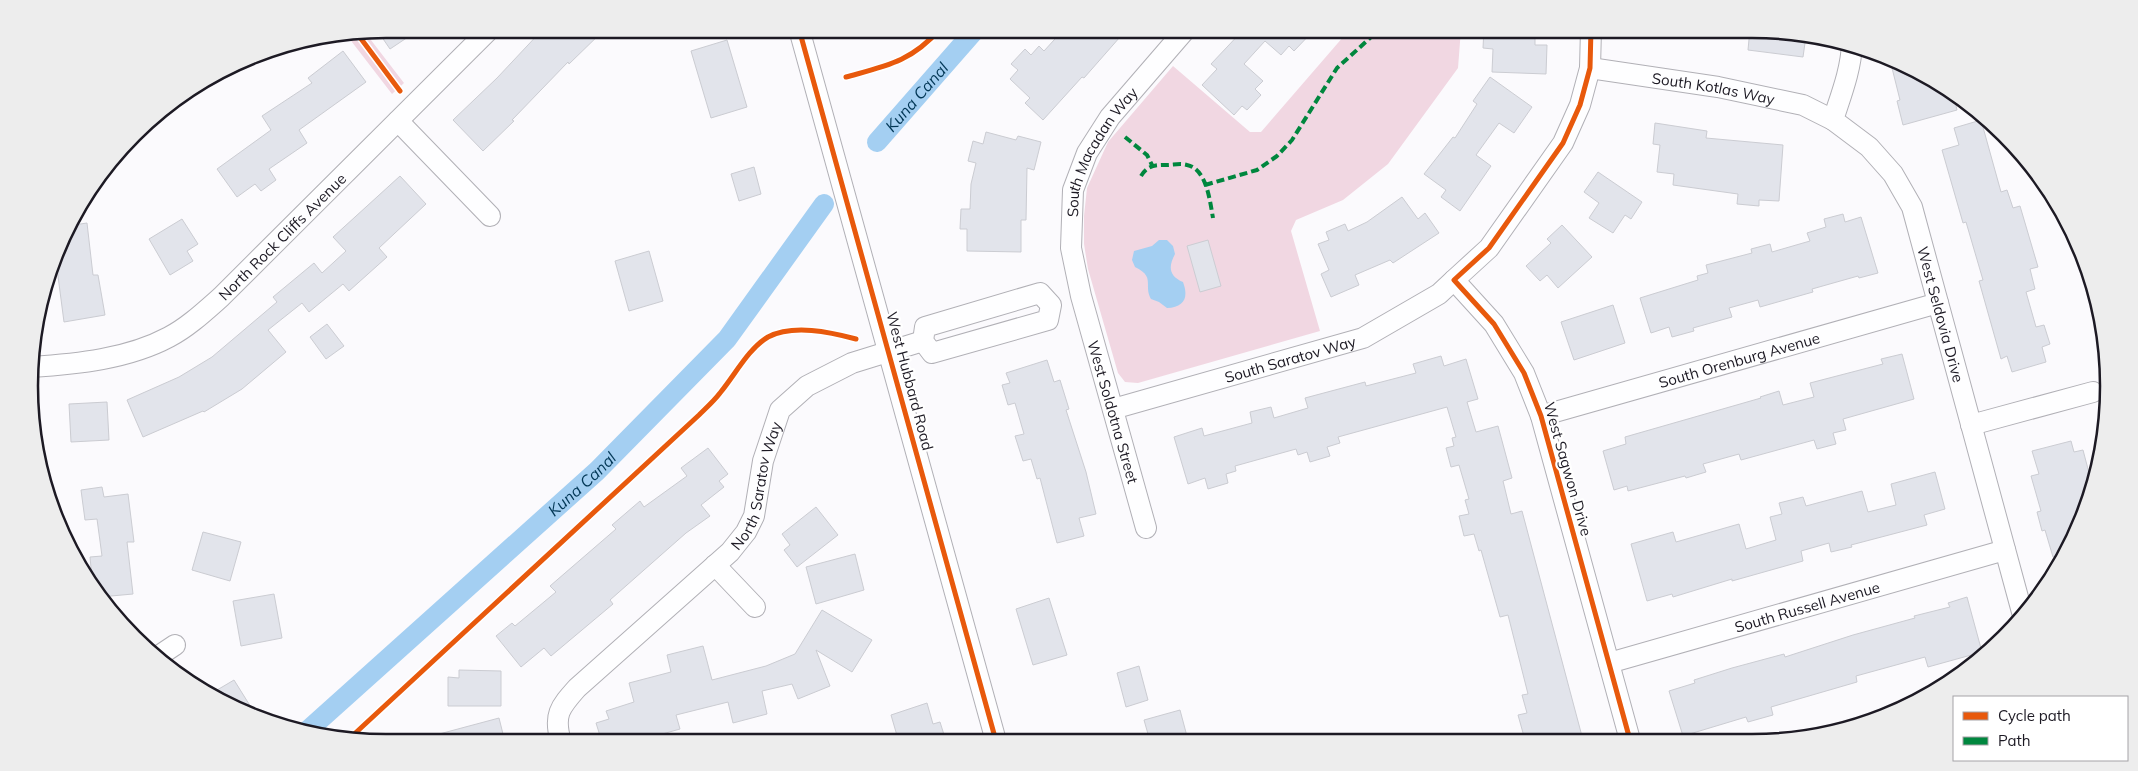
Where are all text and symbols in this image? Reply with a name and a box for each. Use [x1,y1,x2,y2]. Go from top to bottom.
water label: Kuna Canal [881,58,952,136]
street label: South Kotlas Way [1651,68,1777,108]
street label: South Macadan Way [1063,83,1141,217]
street label: North Rock Cliffs Avenue [214,169,350,304]
street label: West Seldovia Drive [1914,244,1969,384]
street label: West Hubbard Road [882,310,938,452]
street label: South Orenburg Avenue [1656,328,1822,392]
street label: South Saratov Way [1222,331,1358,386]
street label: West Soldotna Street [1083,338,1143,486]
street label: West Sagwon Drive [1540,400,1596,538]
street label: North Saratov Way [726,419,785,554]
water label: Kuna Canal [544,448,620,520]
street label: South Russell Avenue [1732,577,1882,636]
legend [1953,696,2128,761]
text: Cycle path [1998,706,2071,725]
text: Path [1998,731,2030,750]

